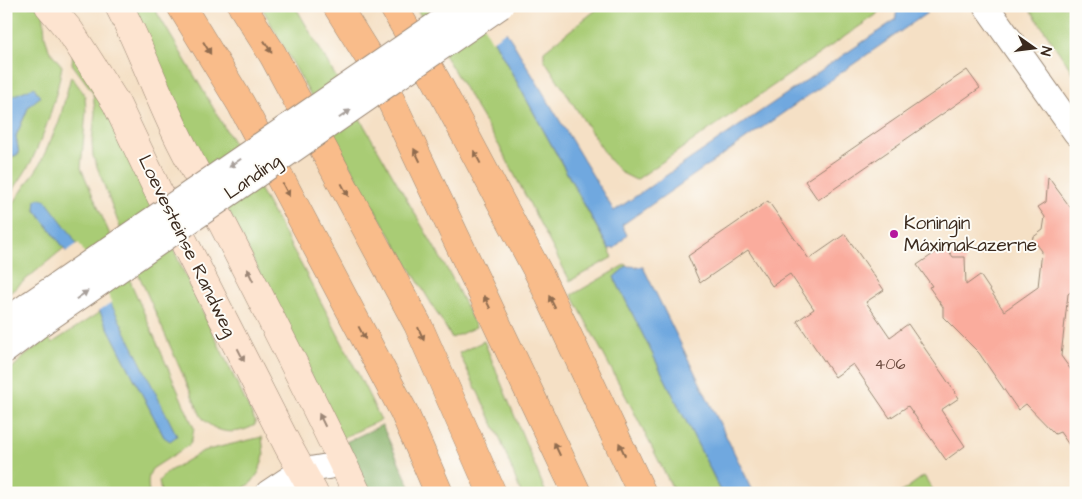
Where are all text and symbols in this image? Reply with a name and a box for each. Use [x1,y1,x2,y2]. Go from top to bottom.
north arrow [1010,22,1060,72]
one-way arrow [202,41,211,54]
one-way arrow [263,41,273,54]
text: N [1035,44,1056,58]
one-way arrow [338,109,352,119]
street label: Landing [219,147,288,207]
one-way arrow [413,148,421,162]
street label: Loevesteinse Randweg [130,150,243,342]
one-way arrow [473,150,481,165]
one-way arrow [229,158,242,168]
one-way arrow [282,182,290,197]
one-way arrow [341,183,349,198]
place label: Koningin Máximakazerne [904,210,1037,259]
marker: Koningin Máximakazerne [888,228,900,240]
one-way arrow [246,267,254,282]
one-way arrow [75,290,89,300]
one-way arrow [483,295,491,309]
one-way arrow [548,295,556,309]
one-way arrow [358,326,366,341]
one-way arrow [418,327,426,341]
one-way arrow [237,347,245,362]
house number: 406 [874,353,906,375]
one-way arrow [318,413,326,427]
one-way arrow [552,441,561,456]
one-way arrow [617,441,626,456]

